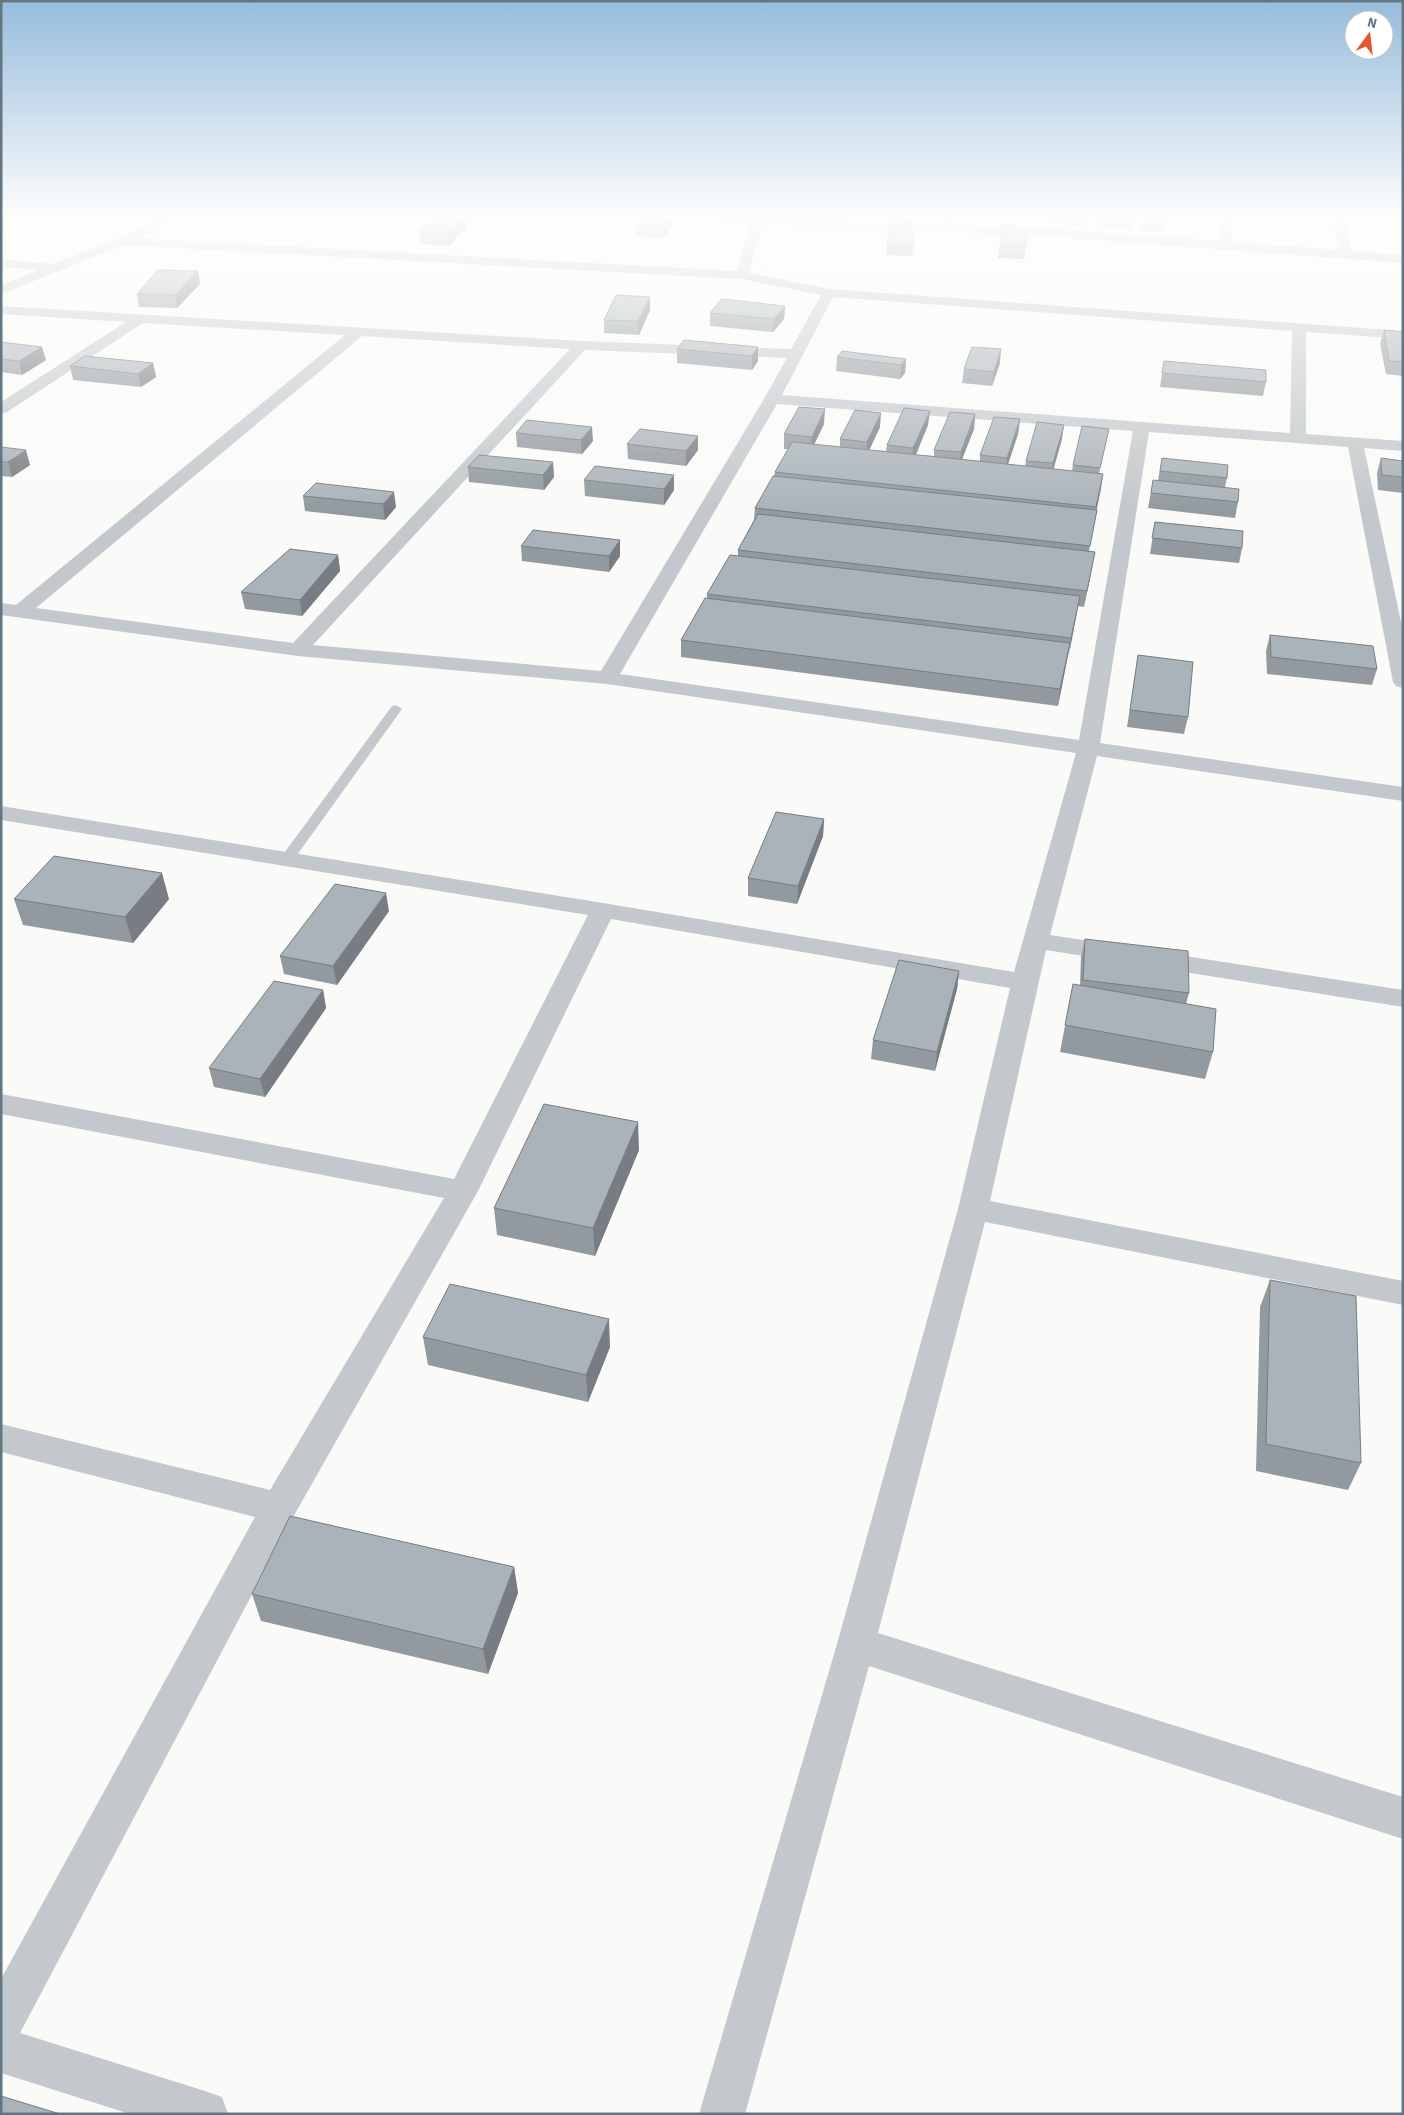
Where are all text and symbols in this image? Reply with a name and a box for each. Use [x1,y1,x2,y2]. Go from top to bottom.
north arrow [1344,10,1394,60]
text: N [1365,13,1379,34]

